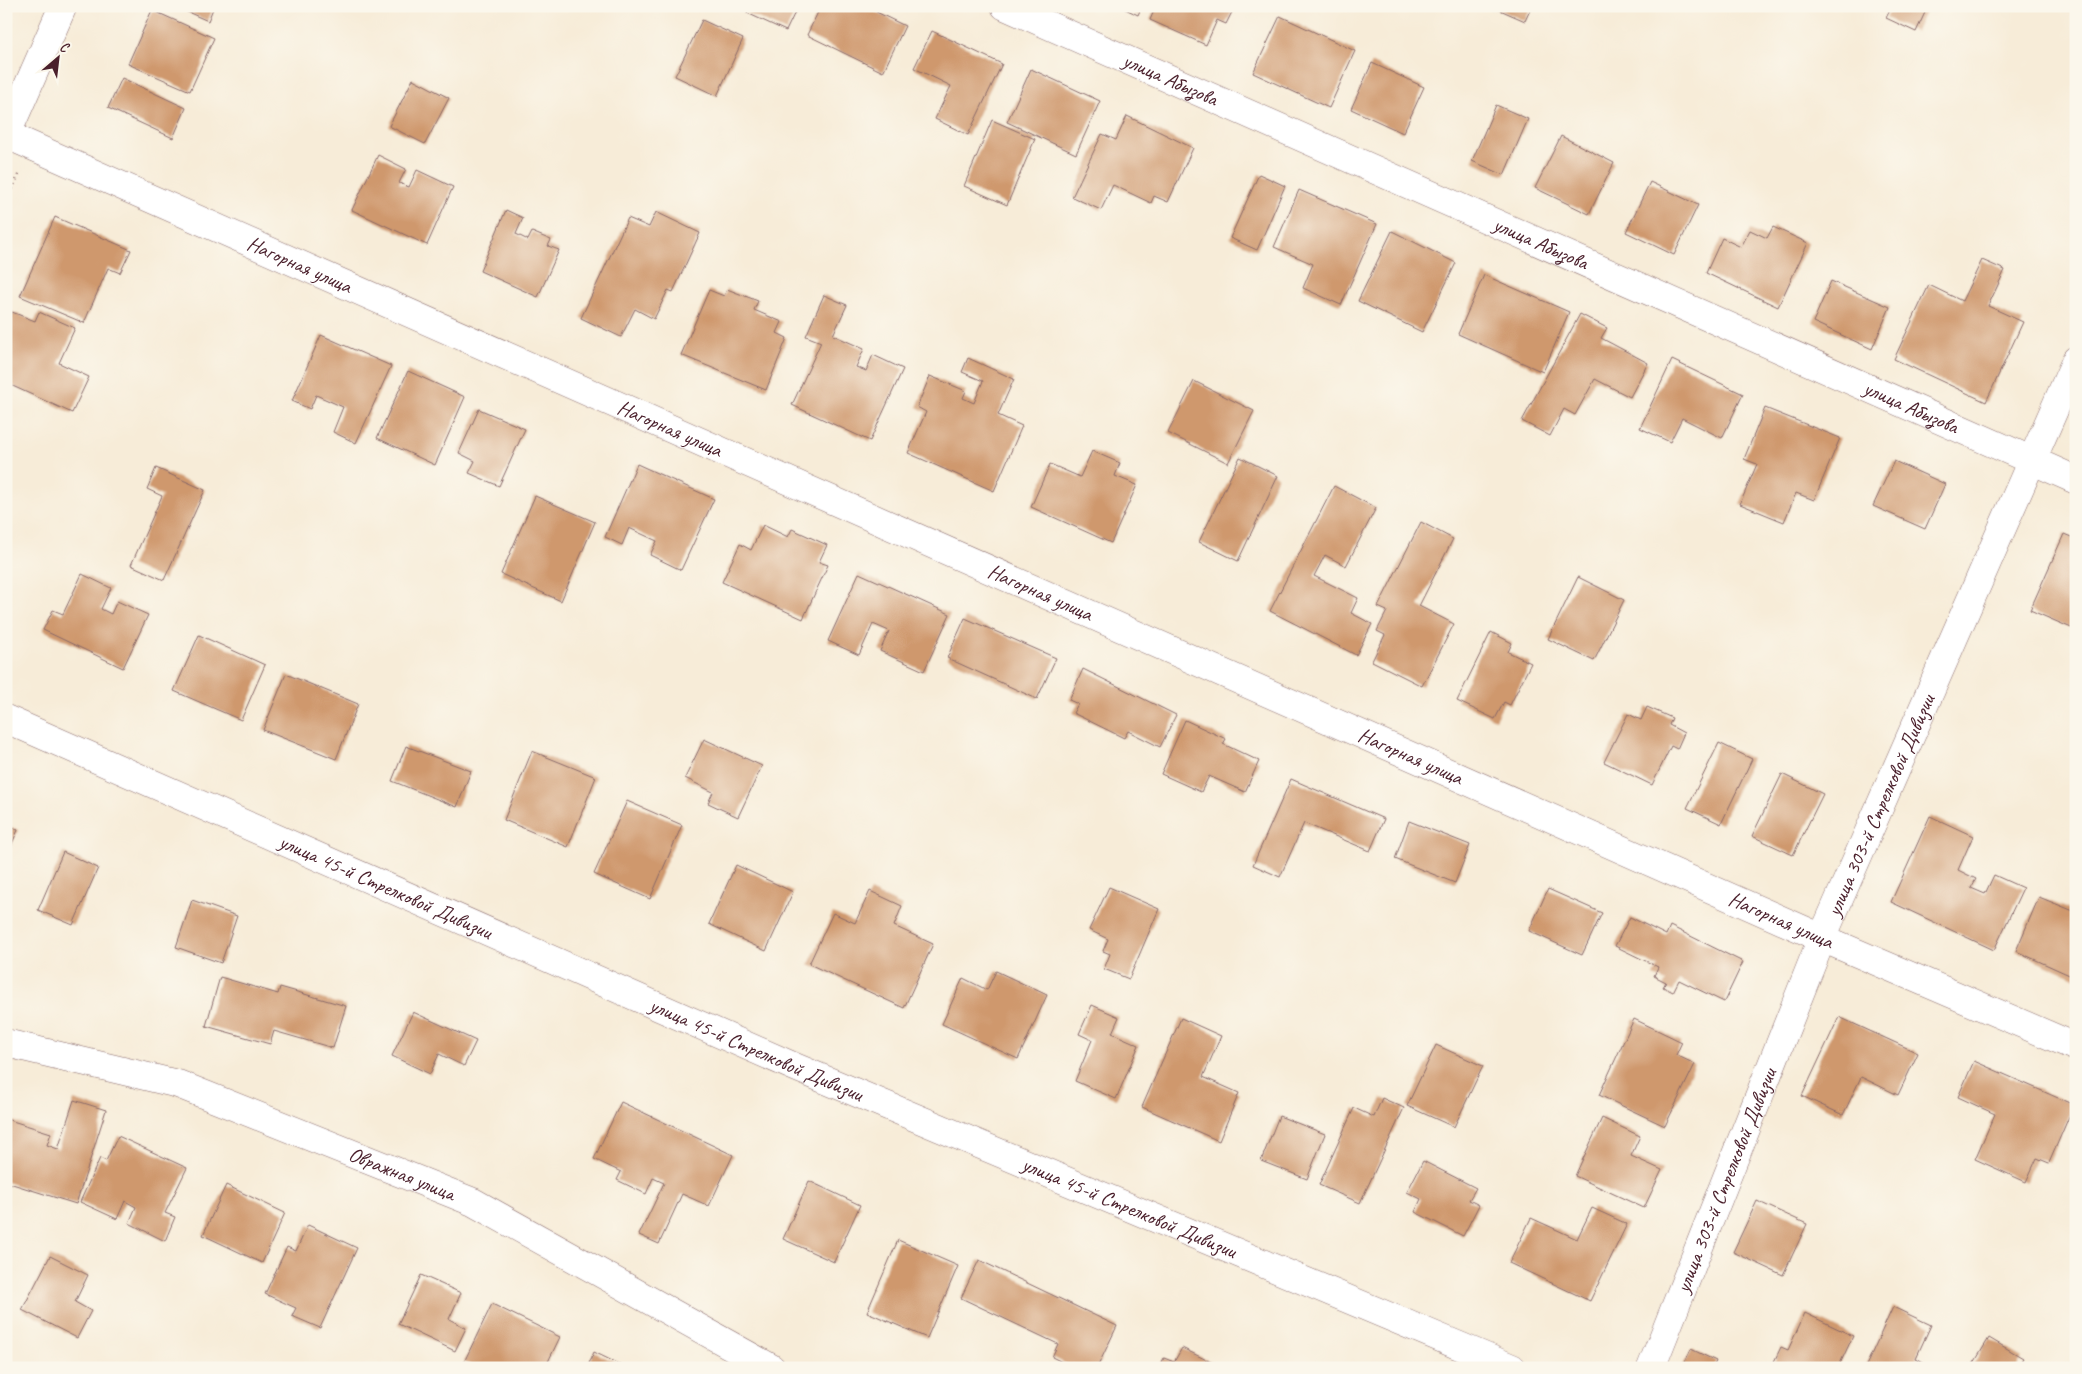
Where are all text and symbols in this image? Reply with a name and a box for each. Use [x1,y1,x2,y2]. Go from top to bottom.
north arrow [32,32,82,82]
text: С [57,38,73,57]
street label: улица Абызова [1117,46,1223,112]
street label: улица Абызова [1488,210,1594,276]
street label: Нагорная улица [243,230,358,300]
street label: улица Абызова [1858,374,1964,440]
street label: Нагорная улица [614,394,728,464]
street label: Нагорная улица [984,558,1098,627]
street label: улица 303-й Стрелковой Дивизии [1820,689,1941,922]
street label: Нагорная улица [1354,722,1469,791]
street label: улица 45-й Стрелковой Дивизии [273,827,497,945]
street label: Нагорная улица [1725,885,1839,955]
street label: улица 45-й Стрелковой Дивизии [644,991,868,1108]
street label: улица 303-й Стрелковой Дивизии [1669,1063,1782,1298]
street label: Овражная улица [345,1141,461,1207]
street label: улица 45-й Стрелковой Дивизии [1017,1150,1242,1264]

